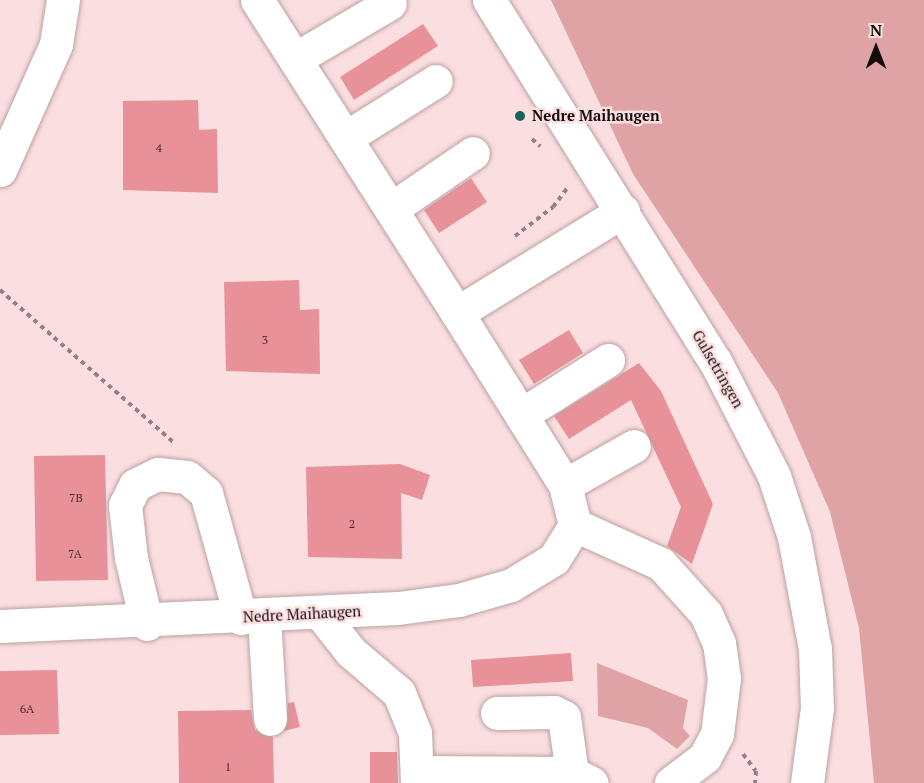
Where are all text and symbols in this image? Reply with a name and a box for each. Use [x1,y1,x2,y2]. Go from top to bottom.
north arrow [846,18,906,78]
text: N [870,19,882,41]
place label: Nedre Maihaugen [532,107,660,125]
marker: Nedre Maihaugen [513,109,527,123]
house number: 4 [156,141,162,155]
street label: Gulsetringen [689,327,747,411]
house number: 3 [262,333,268,347]
house number: 7B [69,491,83,505]
house number: 2 [349,517,355,531]
house number: 7A [68,547,82,561]
street label: Nedre Maihaugen [242,602,362,626]
house number: 6A [20,702,34,716]
house number: 1 [225,760,231,774]

